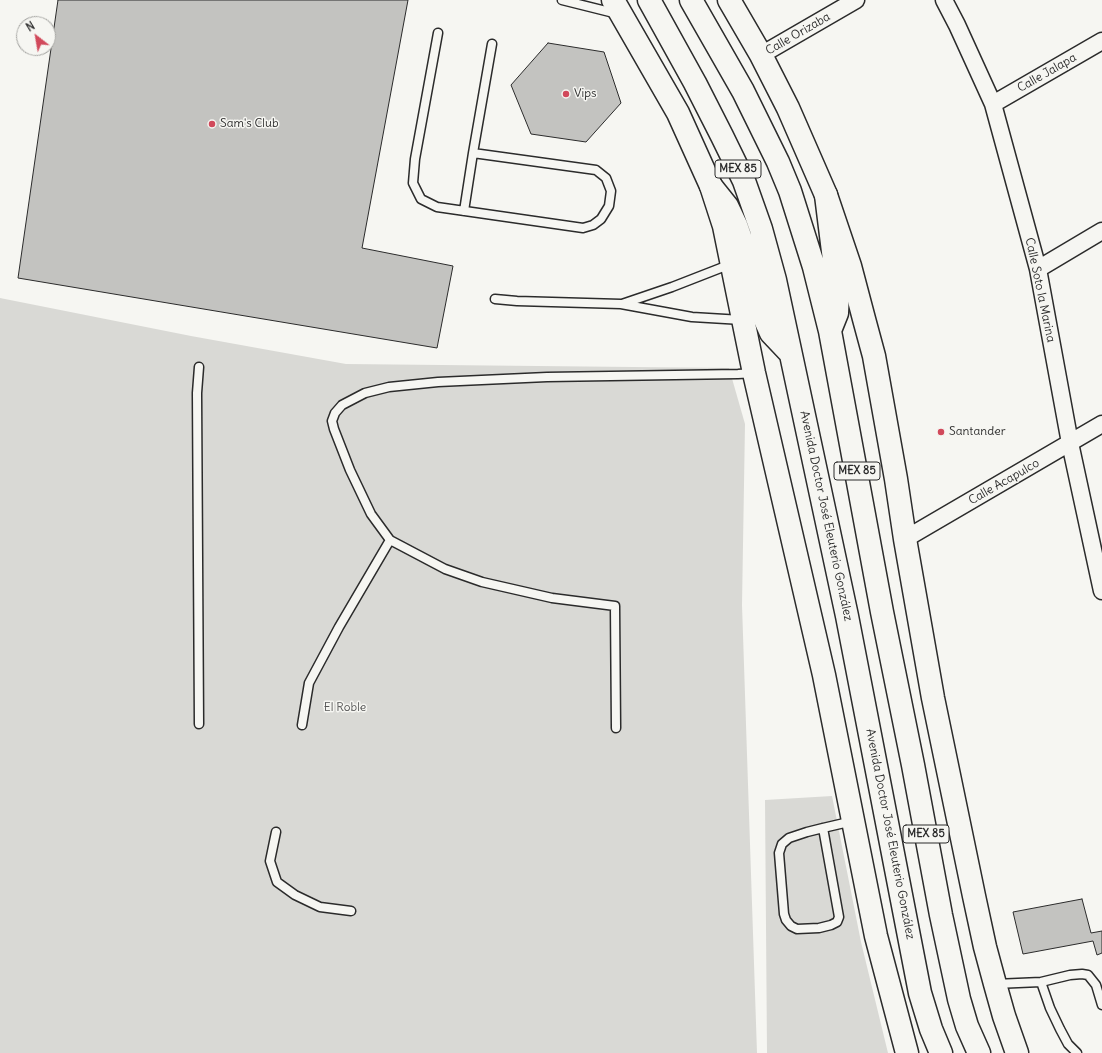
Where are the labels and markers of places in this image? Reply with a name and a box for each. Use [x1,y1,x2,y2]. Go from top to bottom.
place label: Vips [574,87,596,101]
marker: Vips [561,89,571,99]
place label: Sam's Club [220,117,279,131]
marker: Sam's Club [207,119,217,129]
place label: Santander [949,425,1006,439]
marker: Santander [936,427,946,437]

